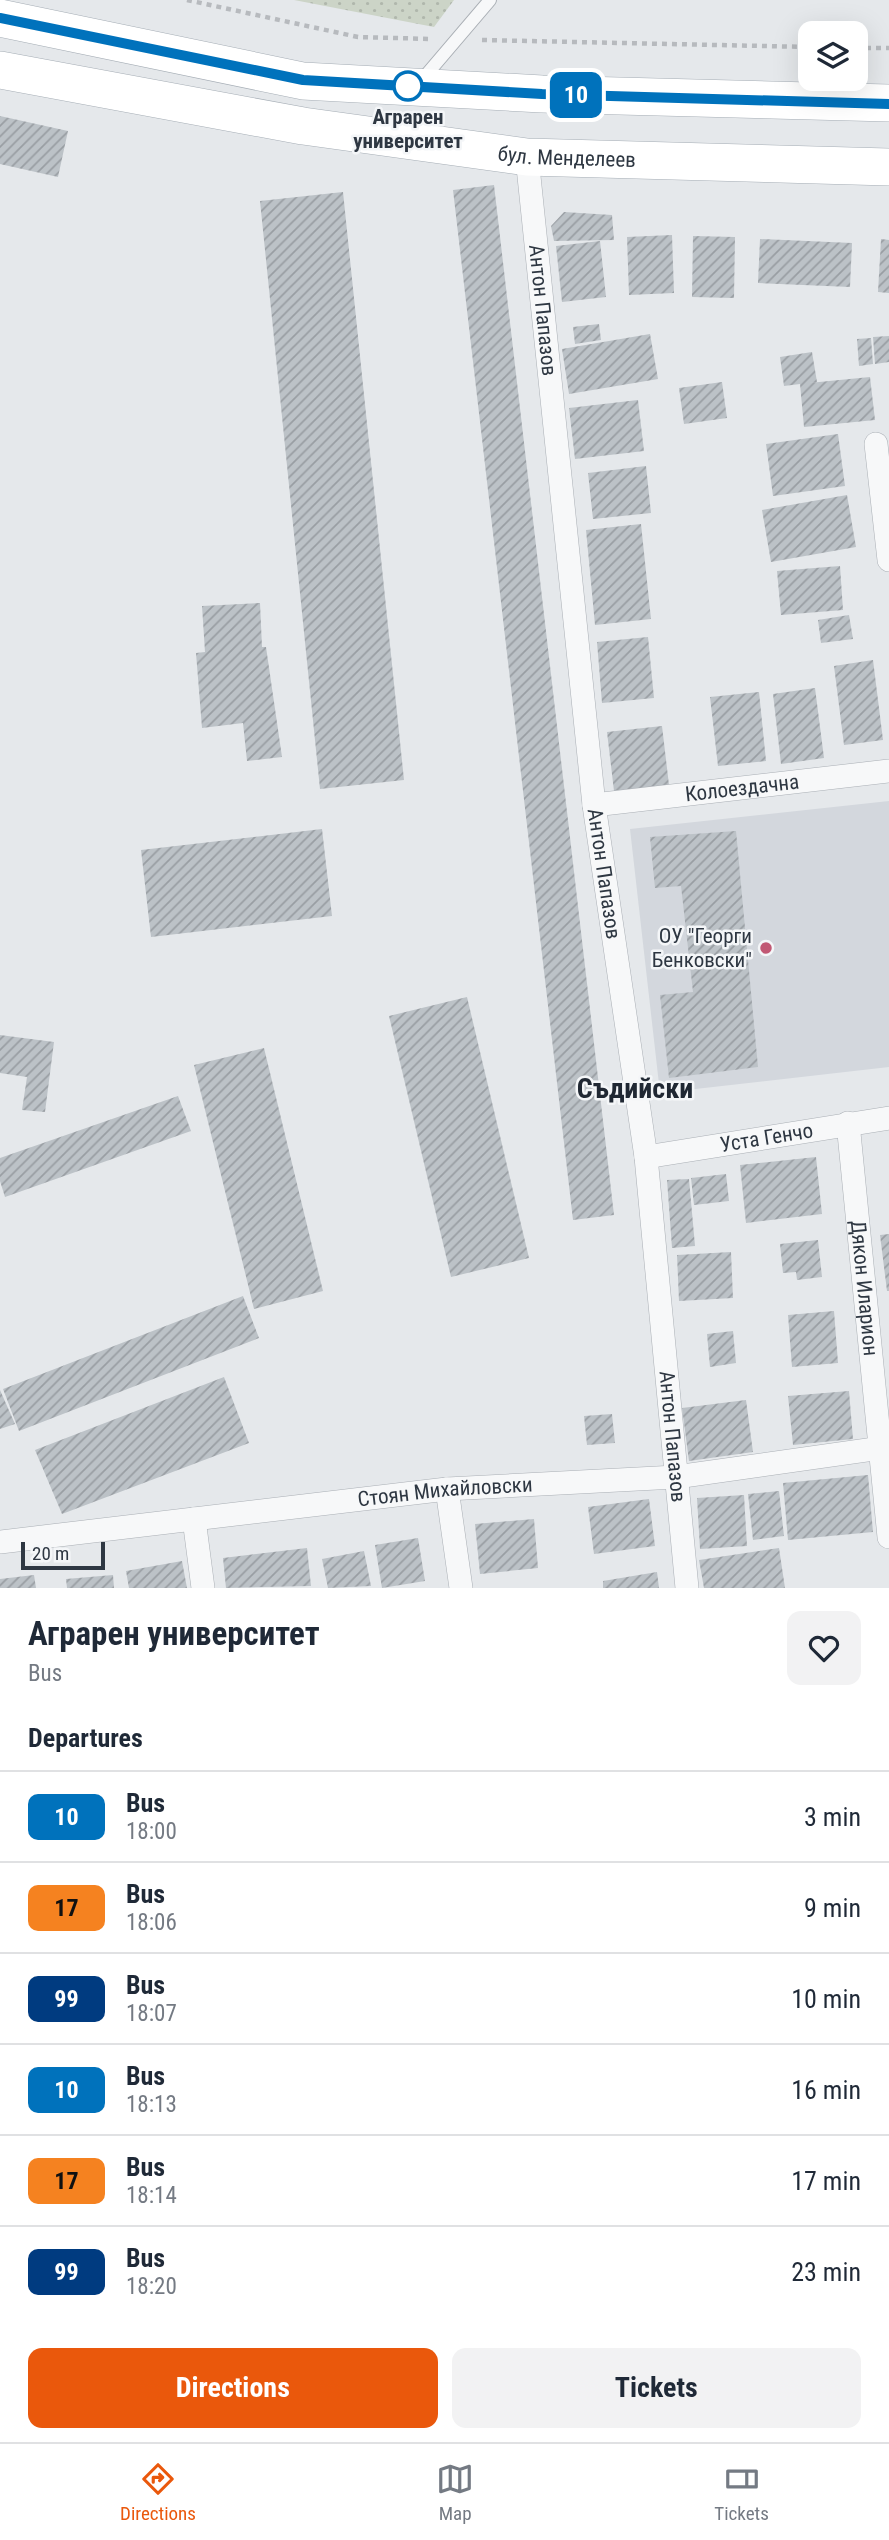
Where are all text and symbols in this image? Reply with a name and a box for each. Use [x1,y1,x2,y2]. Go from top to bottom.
map controls [798,21,868,91]
button: layers [798,21,868,91]
marker: Аграрен университет [393,71,423,101]
line badge: 10 [544,72,608,118]
text: 10 [564,81,588,109]
place label: Аграрен университет [353,105,463,153]
street label: бул. Менделеев [496,141,636,172]
street label: Антон Папазов [524,243,562,377]
street label: Колоездачна [684,769,800,806]
street label: Антон Папазов [583,807,626,941]
place label: ОУ "Георги Бенковски" [652,924,752,972]
marker: ОУ "Георги Бенковски" [758,940,774,956]
district label: Съдийски [577,1072,693,1105]
street label: Уста Генчо [718,1118,815,1157]
street label: Дякон Иларион [846,1219,883,1357]
street label: Антон Папазов [654,1370,691,1503]
street label: Стоян Михайловски [356,1473,533,1512]
scale bar [21,1539,105,1571]
text: 20 m [32,1542,69,1565]
button: heart [787,1611,861,1685]
text: Аграрен университет [28,1614,320,1653]
text: Bus [28,1660,62,1687]
text: Departures [28,1723,143,1753]
text: Bus [126,1788,165,1818]
text: 3 min [804,1802,861,1832]
text: 10 [54,1803,79,1831]
text: 18:00 [126,1818,177,1845]
text: Bus [126,1879,165,1909]
text: 9 min [804,1893,861,1923]
text: 17 [54,1894,79,1922]
text: 18:06 [126,1909,177,1936]
text: Bus [126,1970,165,2000]
text: 10 min [791,1984,861,2014]
text: 99 [54,1985,79,2013]
text: 18:07 [126,2000,177,2027]
text: Bus [126,2061,165,2091]
text: 16 min [791,2075,861,2105]
text: 10 [54,2076,79,2104]
text: 18:13 [126,2091,177,2118]
text: Bus [126,2152,165,2182]
text: 17 min [791,2166,861,2196]
text: 17 [54,2167,79,2195]
text: 18:14 [126,2182,177,2209]
text: Bus [126,2243,165,2273]
text: 23 min [791,2257,861,2287]
text: 99 [54,2258,79,2286]
text: 18:20 [126,2273,177,2300]
button: Directions [28,2348,438,2428]
button: Tickets [452,2348,861,2428]
tab: Directions [120,2460,196,2525]
tab: Map [436,2460,474,2525]
tab: Tickets [714,2460,769,2525]

